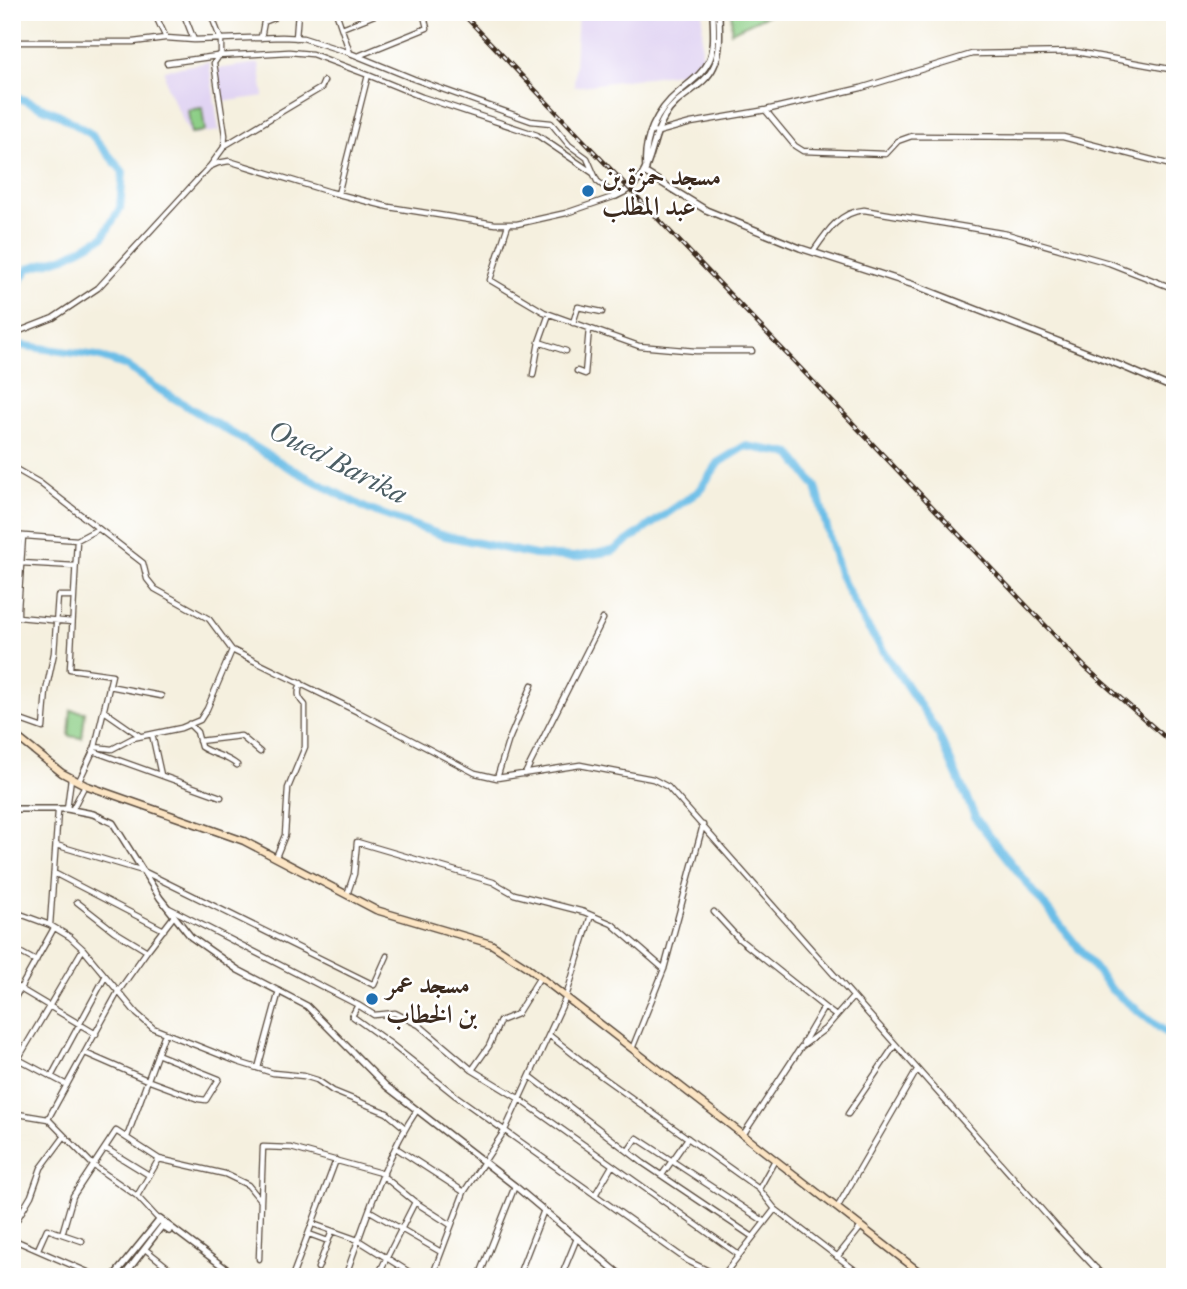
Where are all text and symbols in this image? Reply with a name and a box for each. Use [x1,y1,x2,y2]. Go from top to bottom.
place label: مسجد حمزة بن عبد المطلب [602,161,721,223]
marker: مسجد حمزة بن عبد المطلب [580,183,596,199]
water label: Oued Barika [263,413,413,511]
place label: مسجد عمر بن الخطاب [383,969,478,1031]
marker: مسجد عمر بن الخطاب [364,991,380,1007]

